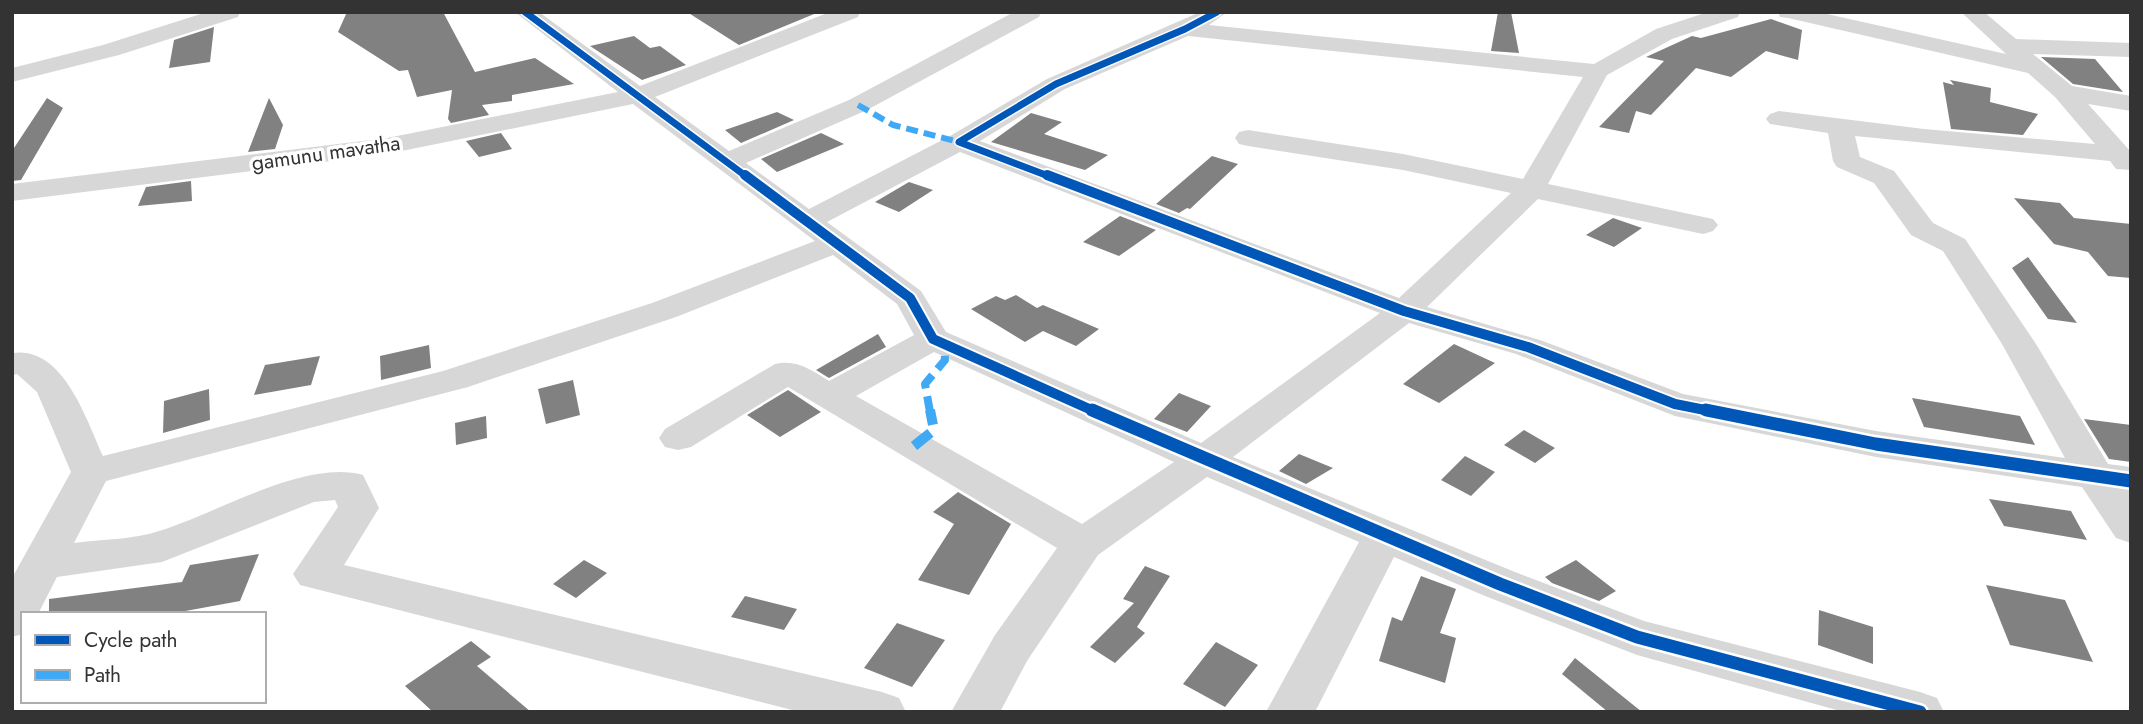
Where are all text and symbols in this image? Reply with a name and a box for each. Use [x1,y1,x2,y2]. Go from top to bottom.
street label: gamunu mavatha [250,128,402,178]
legend [21,612,266,703]
text: Cycle path [84,625,177,655]
text: Path [84,660,121,690]

